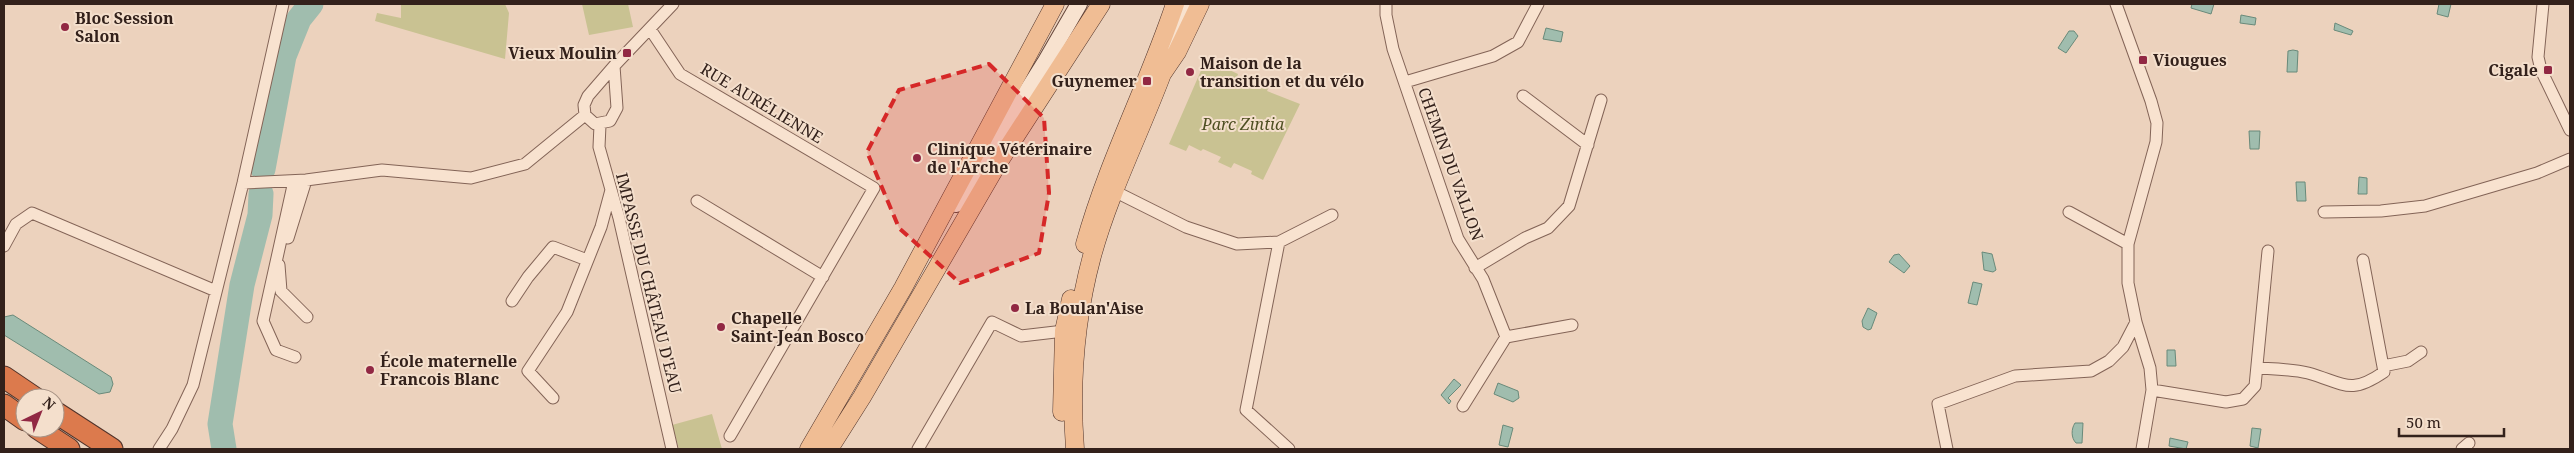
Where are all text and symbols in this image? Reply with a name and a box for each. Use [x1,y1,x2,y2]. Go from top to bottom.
place label: Bloc Session Salon [75,7,174,47]
marker: Bloc Session Salon [59,21,71,33]
place label: Vieux Moulin [508,42,617,64]
marker: Vieux Moulin [621,47,633,59]
place label: Viougues [2153,49,2227,71]
place label: Maison de la transition et du vélo [1200,52,1364,92]
marker: Viougues [2137,54,2149,66]
street label: RUE AURÉLIENNE [697,58,827,148]
place label: Cigale [2488,59,2538,81]
marker: Cigale [2542,64,2554,76]
marker: Maison de la transition et du vélo [1184,66,1196,78]
place label: Guynemer [1052,70,1138,92]
marker: Guynemer [1141,75,1153,87]
street label: CHEMIN DU VALLON [1413,84,1489,244]
park label: Parc Zintia [1201,113,1285,135]
place label: Clinique Vétérinaire de l'Arche [927,138,1092,178]
marker: Clinique Vétérinaire de l'Arche [911,152,923,164]
street label: IMPASSE DU CHÂTEAU D'EAU [611,170,687,396]
place label: La Boulan'Aise [1025,297,1144,319]
marker: La Boulan'Aise [1009,302,1021,314]
place label: Chapelle Saint-Jean Bosco [731,307,864,347]
marker: Chapelle Saint-Jean Bosco [715,321,727,333]
place label: École maternelle Francois Blanc [380,350,517,390]
marker: École maternelle Francois Blanc [364,364,376,376]
north arrow [15,388,65,438]
text: N [39,392,60,414]
scale bar [2399,406,2504,438]
text: 50 m [2406,412,2441,432]

